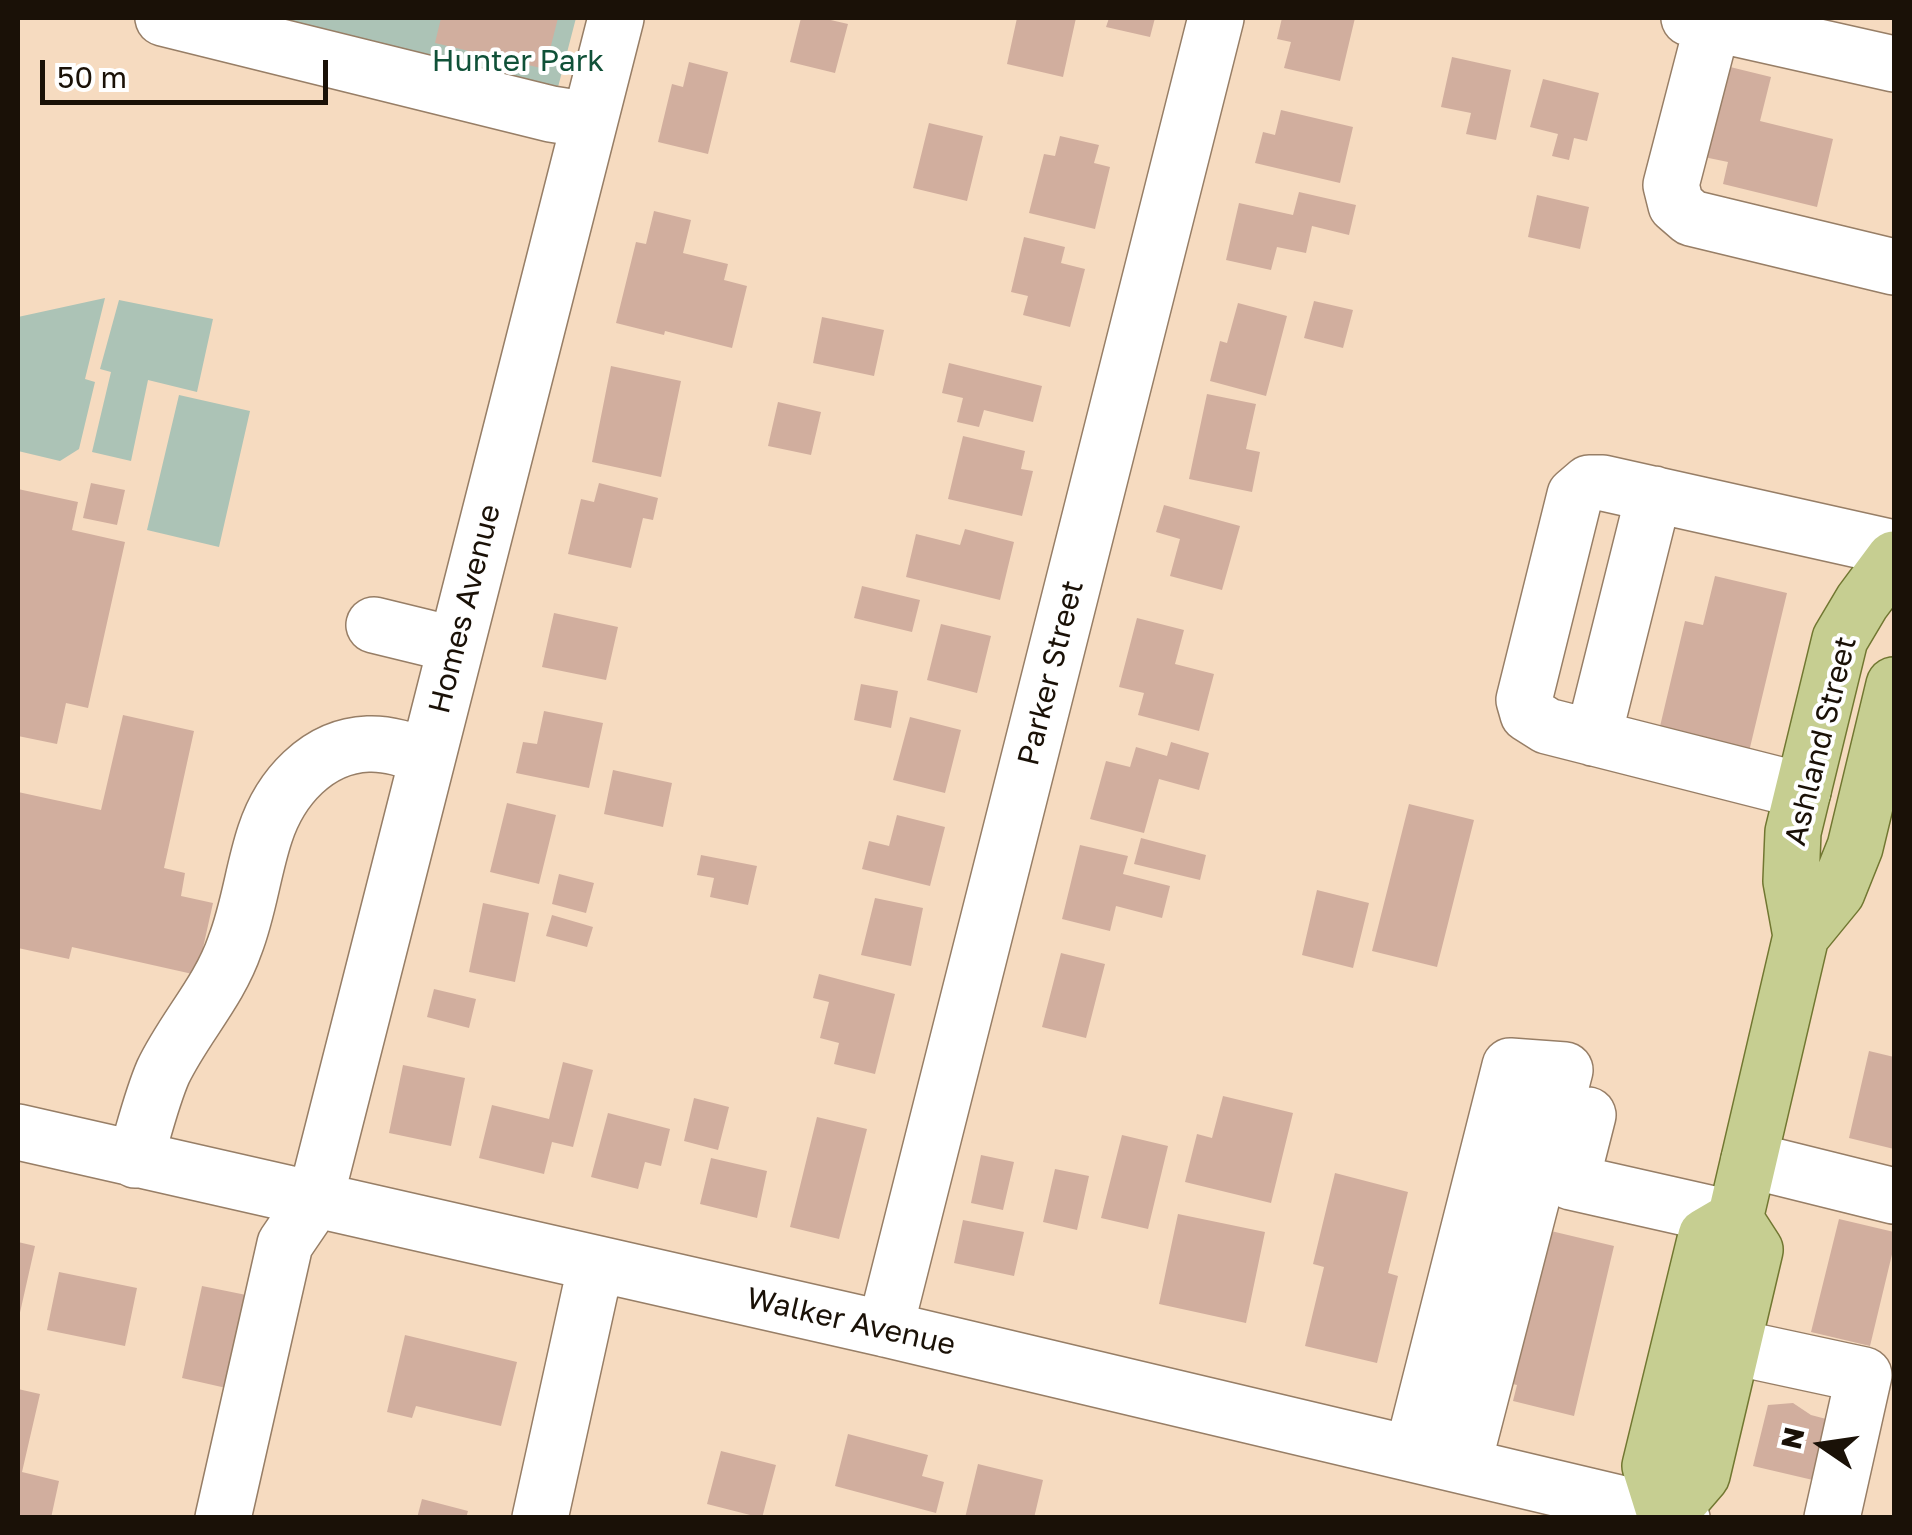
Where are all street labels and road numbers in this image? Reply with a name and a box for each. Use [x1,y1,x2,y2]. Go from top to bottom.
street label: Homes Avenue [422,501,508,717]
street label: Parker Street [1011,577,1091,769]
street label: Ashland Street [1778,633,1864,849]
street label: Walker Avenue [743,1281,959,1363]

